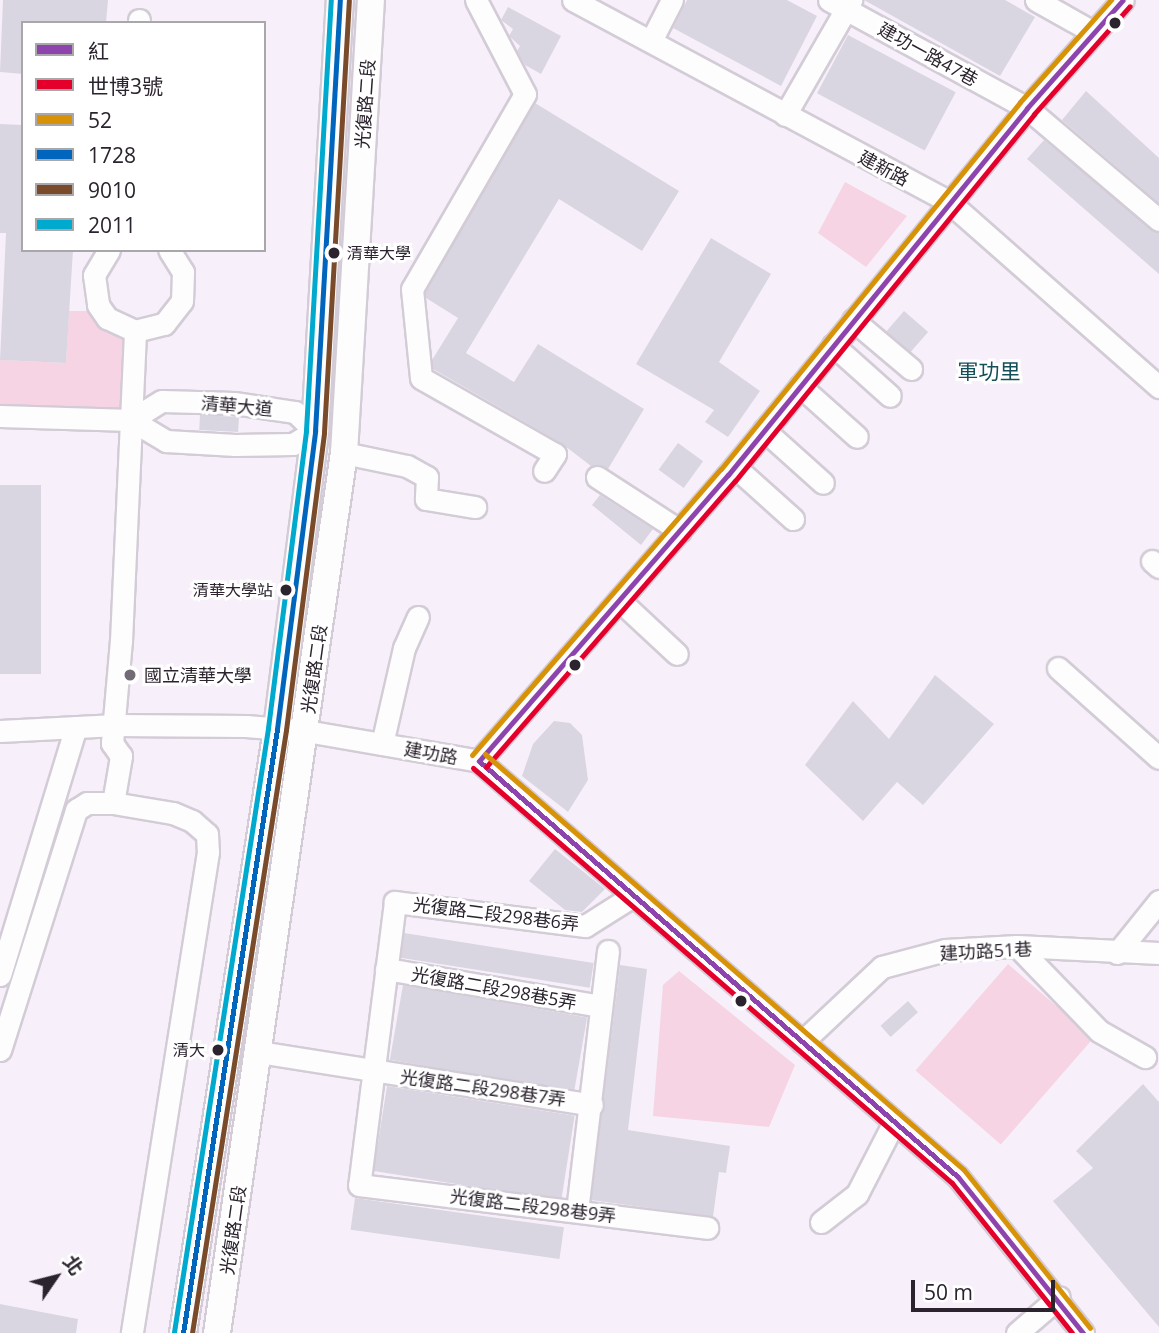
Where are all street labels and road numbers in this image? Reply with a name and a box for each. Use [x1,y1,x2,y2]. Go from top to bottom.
street label: 建功一路47巷 [874,18,982,90]
street label: 光復路二段 [351,58,379,150]
street label: 建新路 [855,146,913,190]
street label: 清華大道 [200,392,274,420]
street label: 光復路二段 [297,623,331,715]
street label: 建功路 [403,738,459,768]
street label: 光復路二段298巷6弄 [412,893,580,935]
street label: 建功路51巷 [939,938,1033,964]
street label: 光復路二段298巷5弄 [410,963,578,1013]
street label: 光復路二段298巷7弄 [399,1066,567,1110]
street label: 光復路二段 [216,1184,250,1276]
street label: 光復路二段298巷9弄 [449,1185,617,1227]

